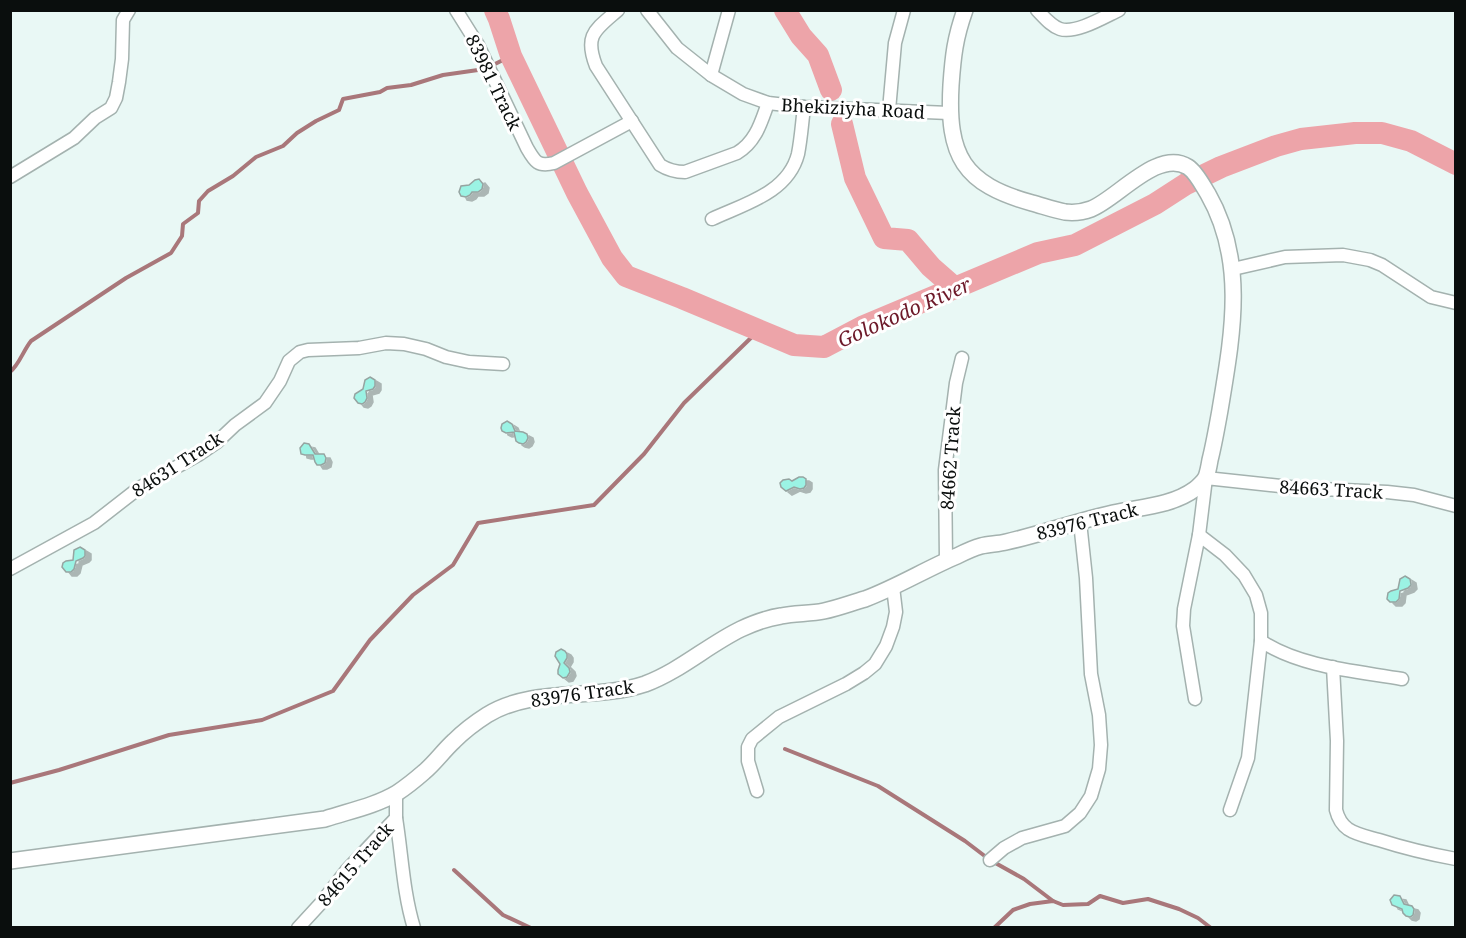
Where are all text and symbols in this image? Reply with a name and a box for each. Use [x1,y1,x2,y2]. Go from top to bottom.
street label: 83981 Track [460,30,528,134]
street label: Bhekiziyha Road [781,92,925,124]
water label: Golokodo River [833,270,976,353]
street label: 84662 Track [934,405,966,511]
street label: 84631 Track [127,425,227,502]
street label: 84663 Track [1279,474,1384,504]
street label: 83976 Track [1034,497,1141,545]
street label: 83976 Track [529,674,635,712]
street label: 84615 Track [312,817,398,911]

